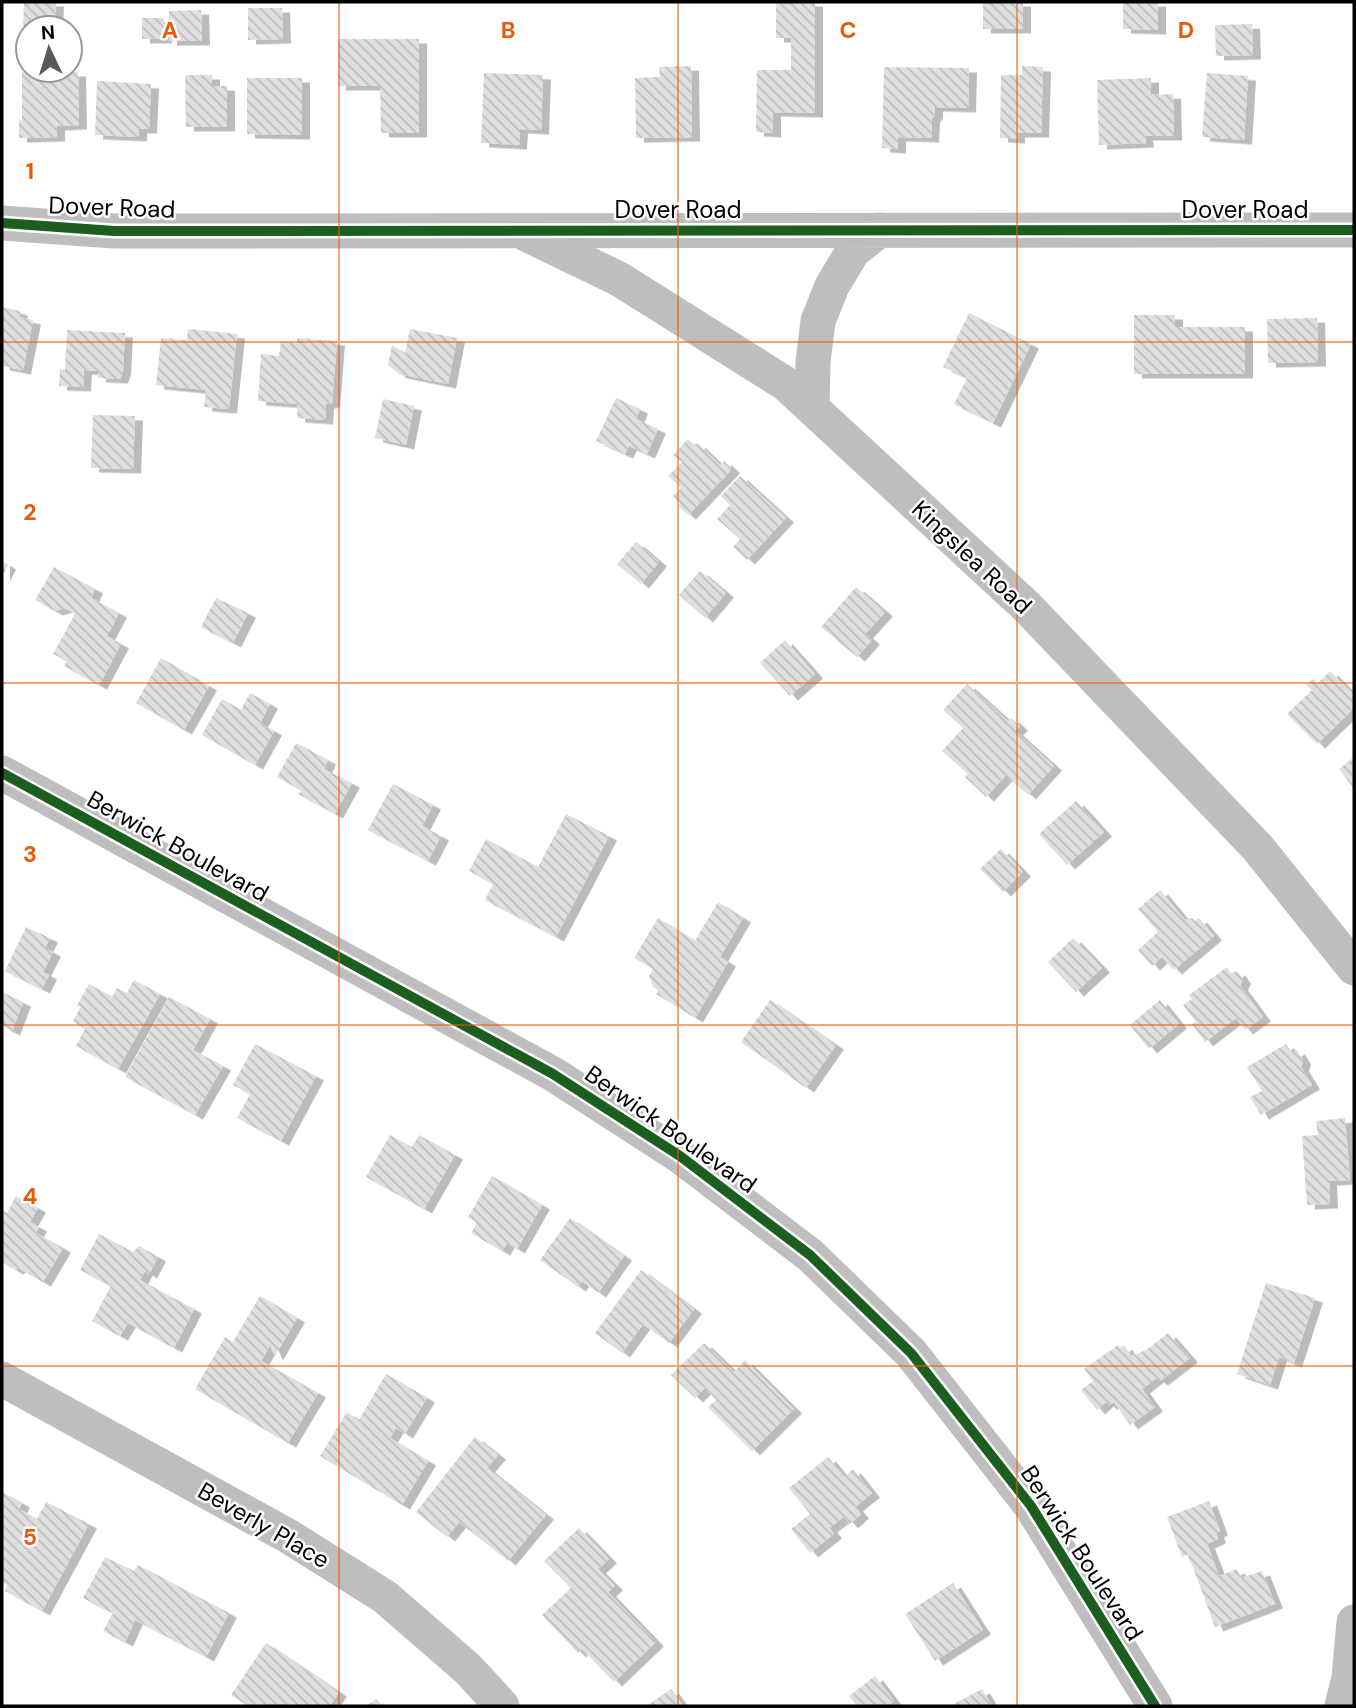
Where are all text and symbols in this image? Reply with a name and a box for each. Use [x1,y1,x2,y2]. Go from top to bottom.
north arrow [14,14,84,84]
text: A [162,15,178,45]
text: B [501,15,515,45]
text: C [840,15,856,45]
text: D [1178,15,1194,45]
text: N [40,20,56,45]
text: 1 [26,156,34,186]
street label: Dover Road [48,189,176,225]
street label: Dover Road [615,194,741,225]
street label: Dover Road [1182,194,1308,225]
street label: Kingslea Road [905,493,1039,621]
text: 2 [23,497,37,527]
street label: Berwick Boulevard [82,783,274,909]
text: 3 [23,839,37,869]
street label: Berwick Boulevard [579,1058,763,1200]
text: 4 [23,1181,38,1211]
street label: Berwick Boulevard [1014,1460,1150,1646]
street label: Beverly Place [193,1475,335,1575]
text: 5 [23,1522,37,1552]

